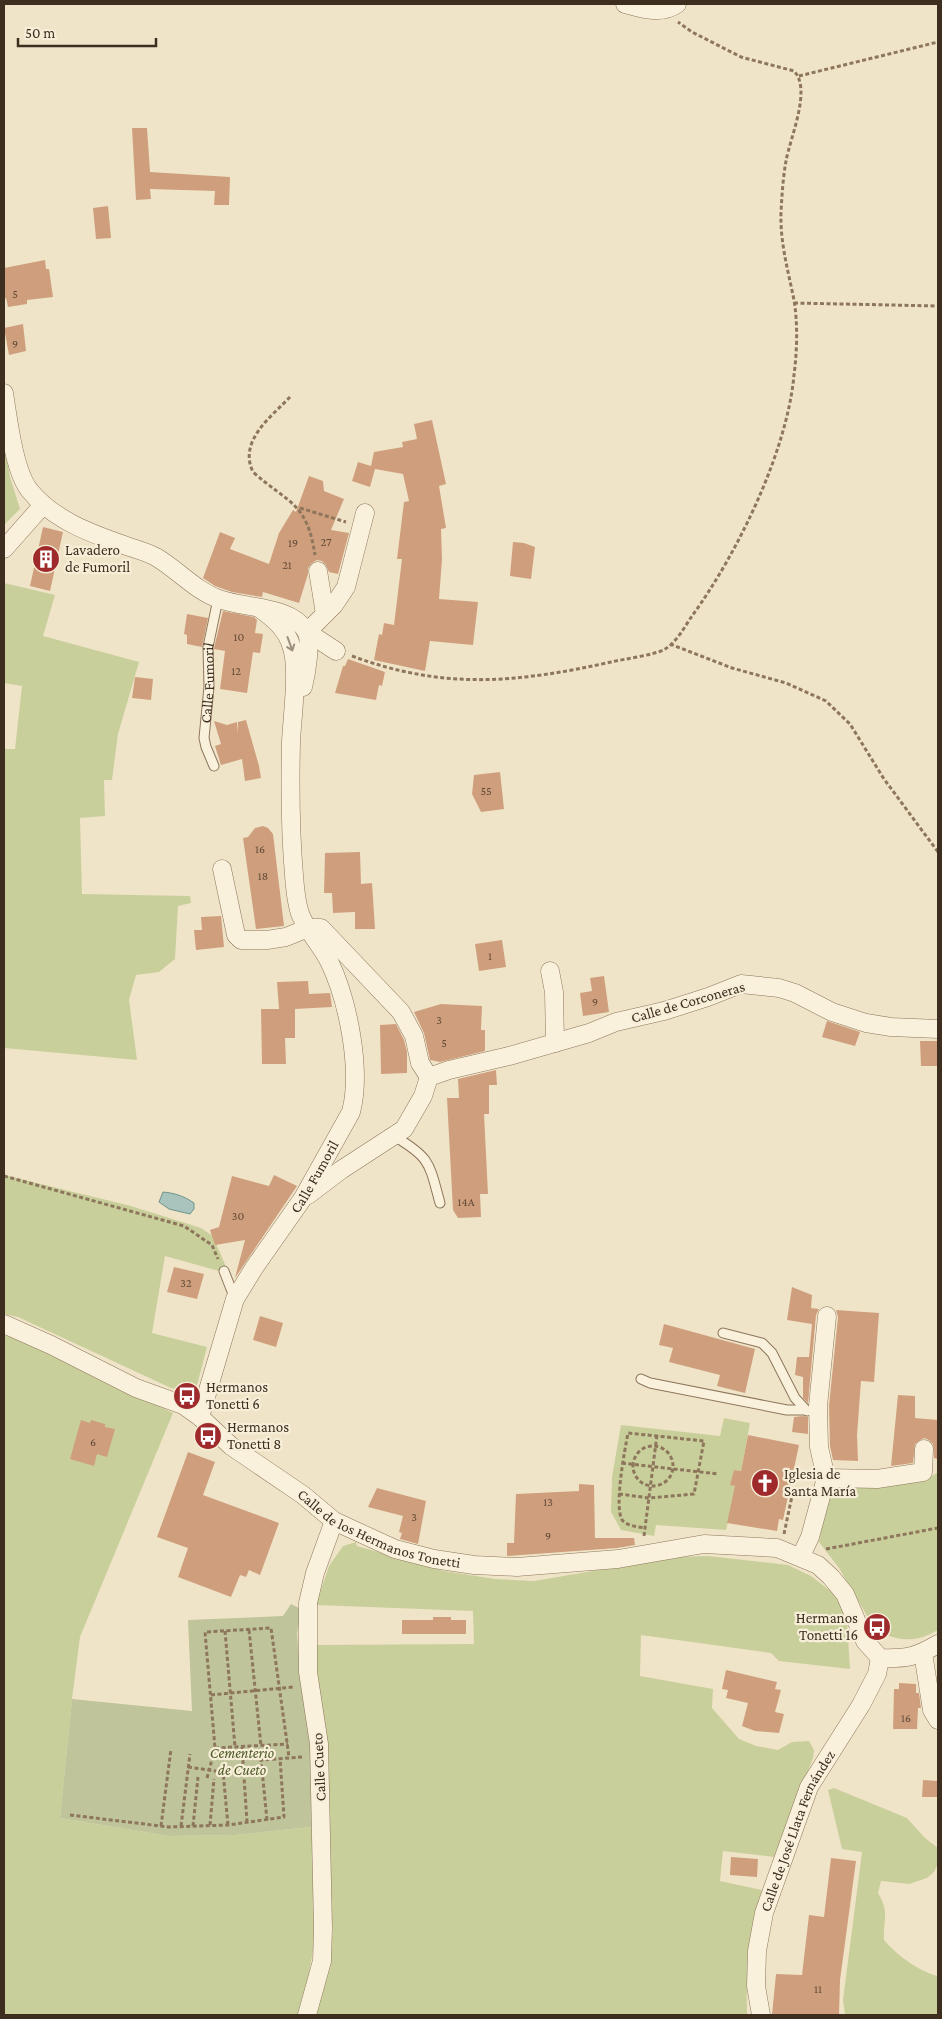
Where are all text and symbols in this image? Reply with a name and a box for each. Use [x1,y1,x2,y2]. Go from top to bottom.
scale bar [18,15,155,47]
text: 50 m [25,25,55,41]
house number: 5 [12,287,18,301]
house number: 9 [12,337,18,351]
house number: 27 [320,535,332,549]
house number: 19 [288,536,298,550]
place label: Lavadero de Fumoril [65,542,130,575]
building icon: Lavadero de Fumoril [31,544,61,574]
house number: 21 [282,558,292,572]
house number: 10 [234,630,245,644]
one-way arrow [286,636,295,651]
street label: Calle Fumoril [197,641,217,724]
house number: 12 [231,664,241,678]
house number: 55 [480,784,492,798]
house number: 16 [255,842,265,856]
house number: 18 [258,869,268,883]
house number: 1 [488,949,492,963]
street label: Calle de Corconeras [629,978,747,1026]
house number: 9 [592,995,598,1009]
house number: 3 [436,1013,442,1027]
house number: 5 [441,1036,447,1050]
street label: Calle Fumoril [287,1138,341,1216]
house number: 14A [458,1195,475,1209]
house number: 30 [232,1209,244,1223]
house number: 32 [180,1276,192,1290]
place label: Hermanos Tonetti 6 [206,1379,268,1412]
bus stop icon: Hermanos Tonetti 6 [172,1381,202,1411]
place label: Hermanos Tonetti 8 [227,1419,289,1452]
bus stop icon: Hermanos Tonetti 8 [193,1421,223,1451]
house number: 6 [90,1435,96,1449]
place label: Iglesia de Santa María [784,1466,856,1499]
church icon: Iglesia de Santa María [750,1468,780,1498]
street label: Calle de los Hermanos Tonetti [295,1486,462,1571]
house number: 13 [543,1495,553,1509]
house number: 3 [411,1510,417,1524]
house number: 9 [545,1529,551,1543]
place label: Hermanos Tonetti 16 [796,1610,858,1643]
bus stop icon: Hermanos Tonetti 16 [862,1612,892,1642]
house number: 16 [901,1711,911,1725]
street label: Calle Cueto [309,1732,329,1802]
park label: Cementerio de Cueto [210,1745,274,1778]
street label: Calle de José Llata Fernández [757,1747,838,1914]
house number: 11 [814,1982,822,1996]

